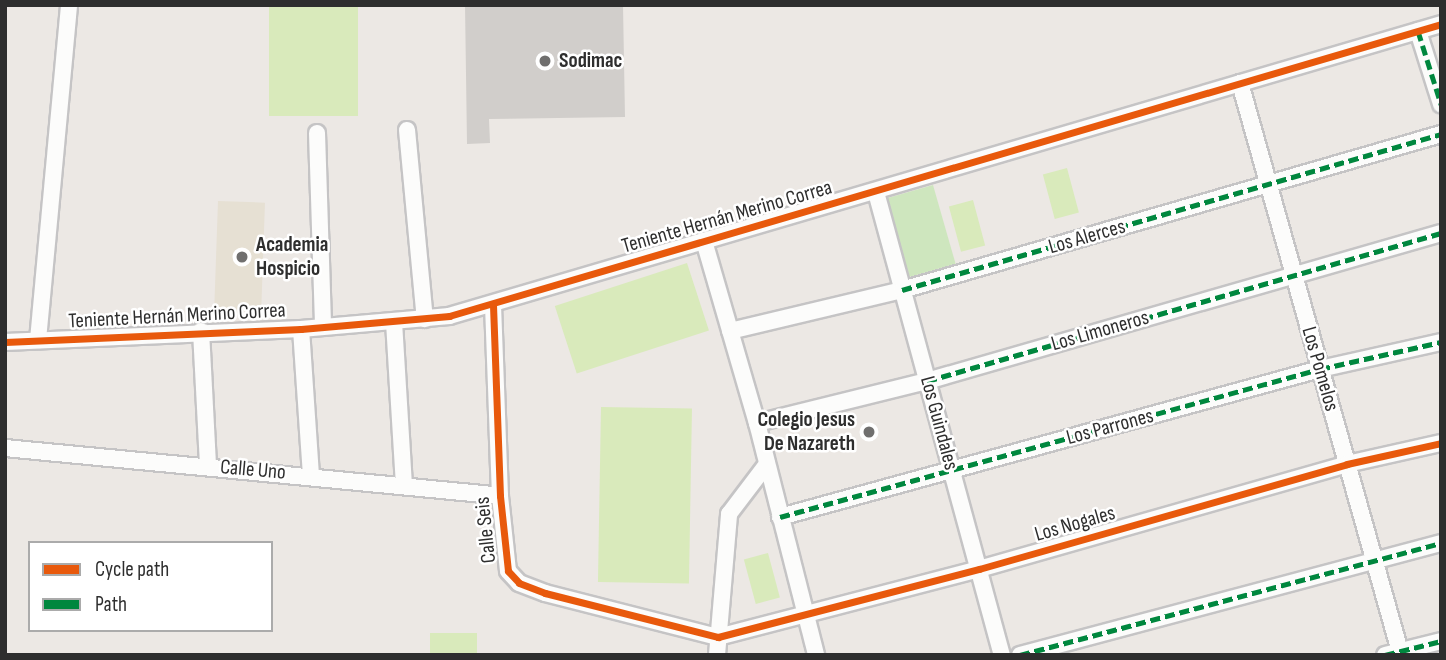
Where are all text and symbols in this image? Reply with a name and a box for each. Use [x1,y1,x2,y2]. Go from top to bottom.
place label: Sodimac [559,48,622,74]
marker: Sodimac [537,53,553,69]
street label: Teniente Hernán Merino Correa [619,175,835,259]
street label: Los Alerces [1046,214,1128,260]
place label: Academia Hospicio [256,232,328,282]
marker: Academia Hospicio [234,249,250,265]
street label: Teniente Hernán Merino Correa [68,298,286,334]
street label: Los Limoneros [1048,305,1152,357]
street label: Los Pomelos [1296,324,1344,414]
street label: Los Guindales [914,373,964,473]
street label: Los Parrones [1064,403,1156,451]
place label: Colegio Jesus De Nazareth [757,407,855,457]
marker: Colegio Jesus De Nazareth [861,424,877,440]
street label: Calle Uno [219,455,287,485]
street label: Calle Seis [470,496,502,564]
street label: Los Nogales [1032,501,1118,547]
legend [28,541,273,632]
text: Cycle path [95,557,169,582]
text: Path [95,592,127,617]

